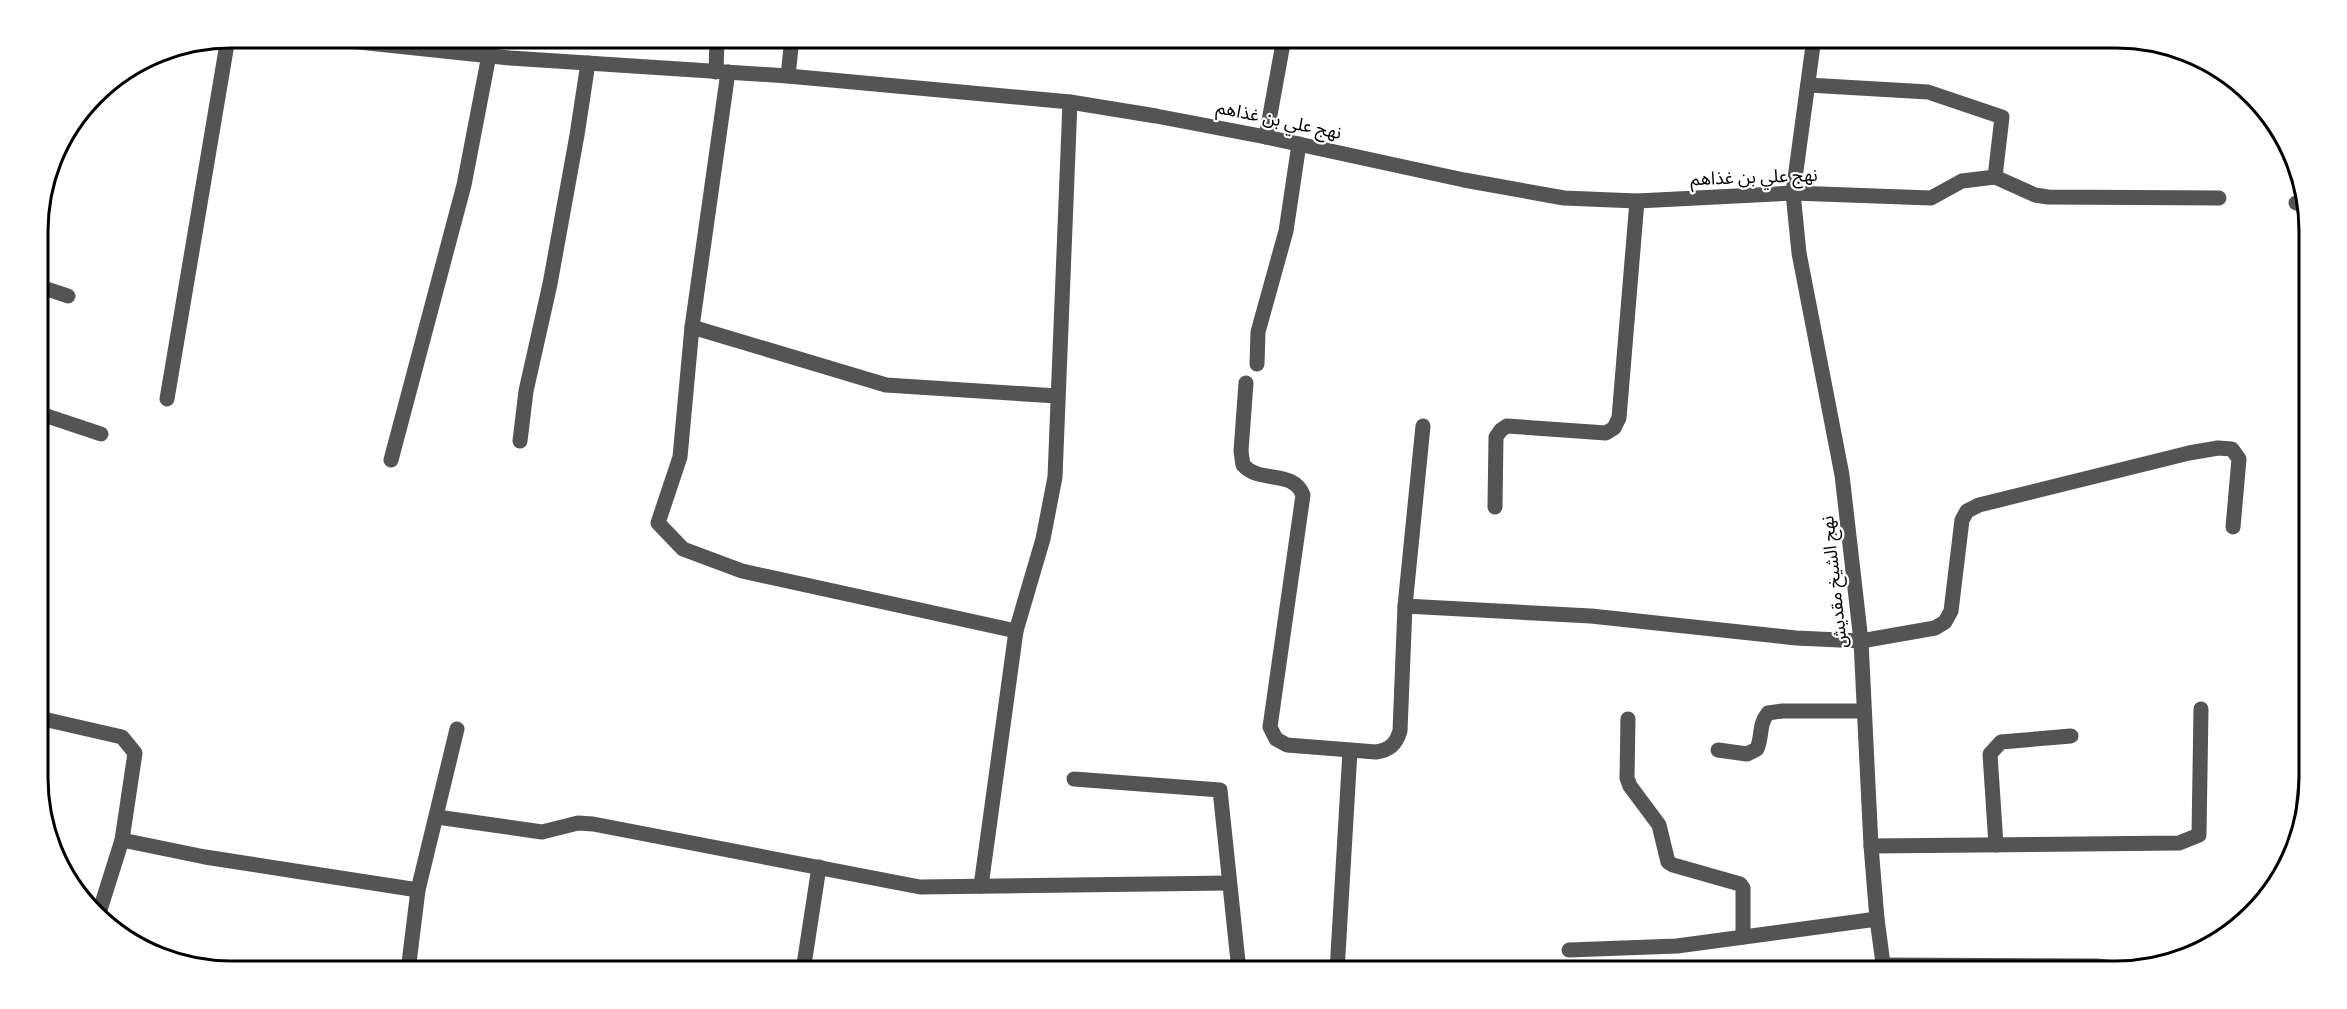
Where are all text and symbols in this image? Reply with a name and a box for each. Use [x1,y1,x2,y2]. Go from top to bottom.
street label: نهج علي بن غذاهم [1214,97,1343,146]
street label: نهج علي بن غذاهم [1690,165,1818,192]
street label: نهج الشيخ مقديش [1817,515,1854,649]

